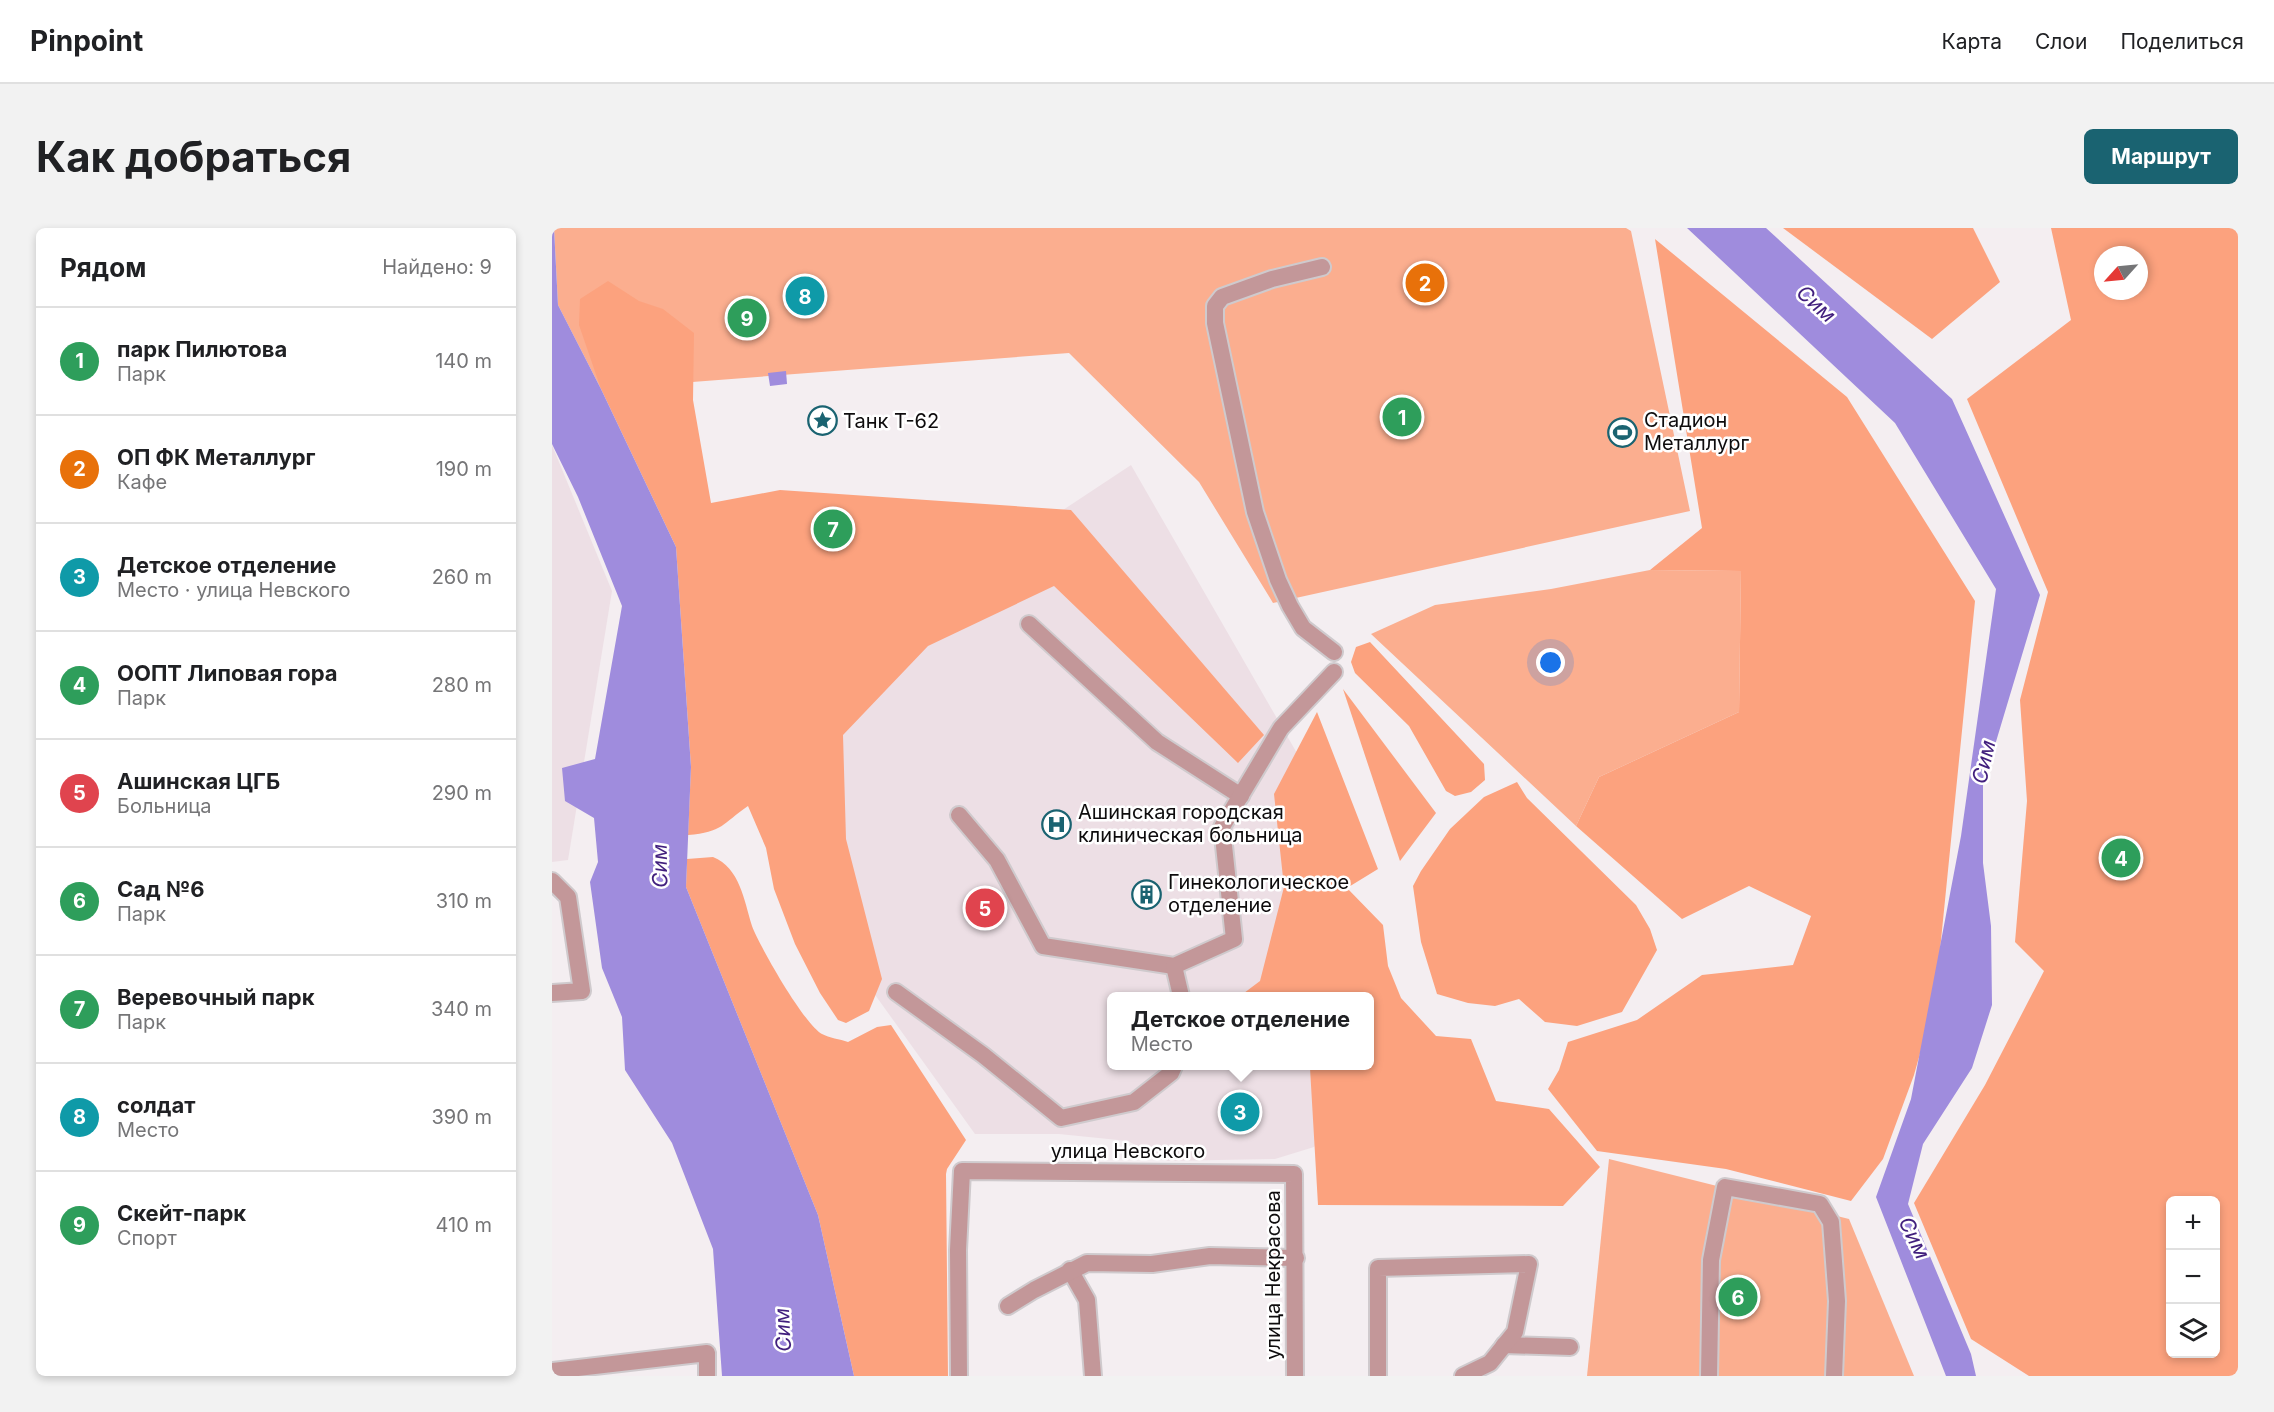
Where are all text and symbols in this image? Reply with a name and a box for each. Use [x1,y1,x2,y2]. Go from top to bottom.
text: Pinpoint [30,24,143,58]
text: Карта [1942,29,2002,54]
text: Слои [2035,29,2087,54]
text: Поделиться [2120,29,2244,54]
button: Маршрут [2084,129,2238,184]
text: Как добраться [36,131,351,182]
north arrow [2094,246,2148,300]
text: Рядом [60,252,146,283]
text: Найдено: 9 [382,255,492,279]
pin: 2 [1406,260,1444,306]
pin: 8 [786,274,824,318]
water label: Сим [1792,280,1841,328]
pin: 9 [728,296,766,340]
text: парк Пилютова [117,336,287,362]
text: 1 [75,349,84,373]
text: 140 m [435,349,492,373]
text: Парк [117,362,166,386]
pin: 1 [1382,394,1422,440]
place icon: Танк Т-62 [806,405,838,437]
place label: Стадион Металлург [1644,408,1749,455]
place label: Танк Т-62 [843,409,939,433]
sports icon: Стадион Металлург [1607,416,1639,448]
text: ОП ФК Металлург [117,444,316,470]
text: 2 [73,457,86,481]
text: 190 m [436,457,492,481]
text: Кафе [117,470,167,494]
pin: 7 [814,506,852,552]
text: Детское отделение [117,552,336,578]
text: 3 [73,565,86,589]
text: 260 m [432,565,492,589]
text: Место · улица Невского [117,578,351,602]
your location [1536,648,1565,677]
text: ООПТ Липовая гора [117,660,338,686]
text: 4 [73,673,86,697]
text: 280 m [432,673,492,697]
text: Парк [117,686,166,710]
water label: Сим [1966,738,2001,786]
text: Ашинская ЦГБ [117,768,280,794]
text: 5 [73,781,86,805]
text: 290 m [432,781,492,805]
text: Больница [117,794,211,818]
place label: Ашинская городская клиническая больница [1078,800,1303,847]
hospital icon: Ашинская городская клиническая больница [1041,808,1073,840]
pin: 4 [2102,836,2140,880]
water label: Сим [647,844,672,888]
place label: Гинекологическое отделение [1168,870,1349,917]
text: Сад №6 [117,876,204,902]
building icon: Гинекологическое отделение [1131,878,1163,910]
pin: 5 [966,886,1004,930]
text: 6 [73,889,86,913]
text: 310 m [436,889,492,913]
text: Парк [117,902,166,926]
text: Веревочный парк [117,984,315,1010]
popup [1107,992,1374,1070]
text: 7 [74,997,85,1021]
text: 340 m [431,997,492,1021]
text: Детское отделение [1131,1006,1350,1032]
text: Парк [117,1010,166,1034]
text: Место [1131,1032,1193,1056]
pin: 3 [1220,1090,1260,1134]
text: солдат [117,1092,195,1118]
text: 8 [73,1105,86,1129]
text: 390 m [431,1105,492,1129]
text: Место [117,1118,179,1142]
street label: улица Невского [1051,1139,1205,1163]
street label: улица Некрасова [1261,1190,1285,1360]
map controls [2166,1196,2220,1358]
button: + [2166,1196,2220,1250]
text: Скейт-парк [117,1200,246,1226]
text: 9 [73,1213,86,1237]
text: 410 m [436,1213,492,1237]
water label: Сим [1894,1213,1935,1263]
text: Спорт [117,1226,177,1250]
button: − [2166,1250,2220,1304]
pin: 6 [1718,1274,1758,1320]
button: layers [2166,1304,2220,1358]
water label: Сим [769,1307,796,1353]

